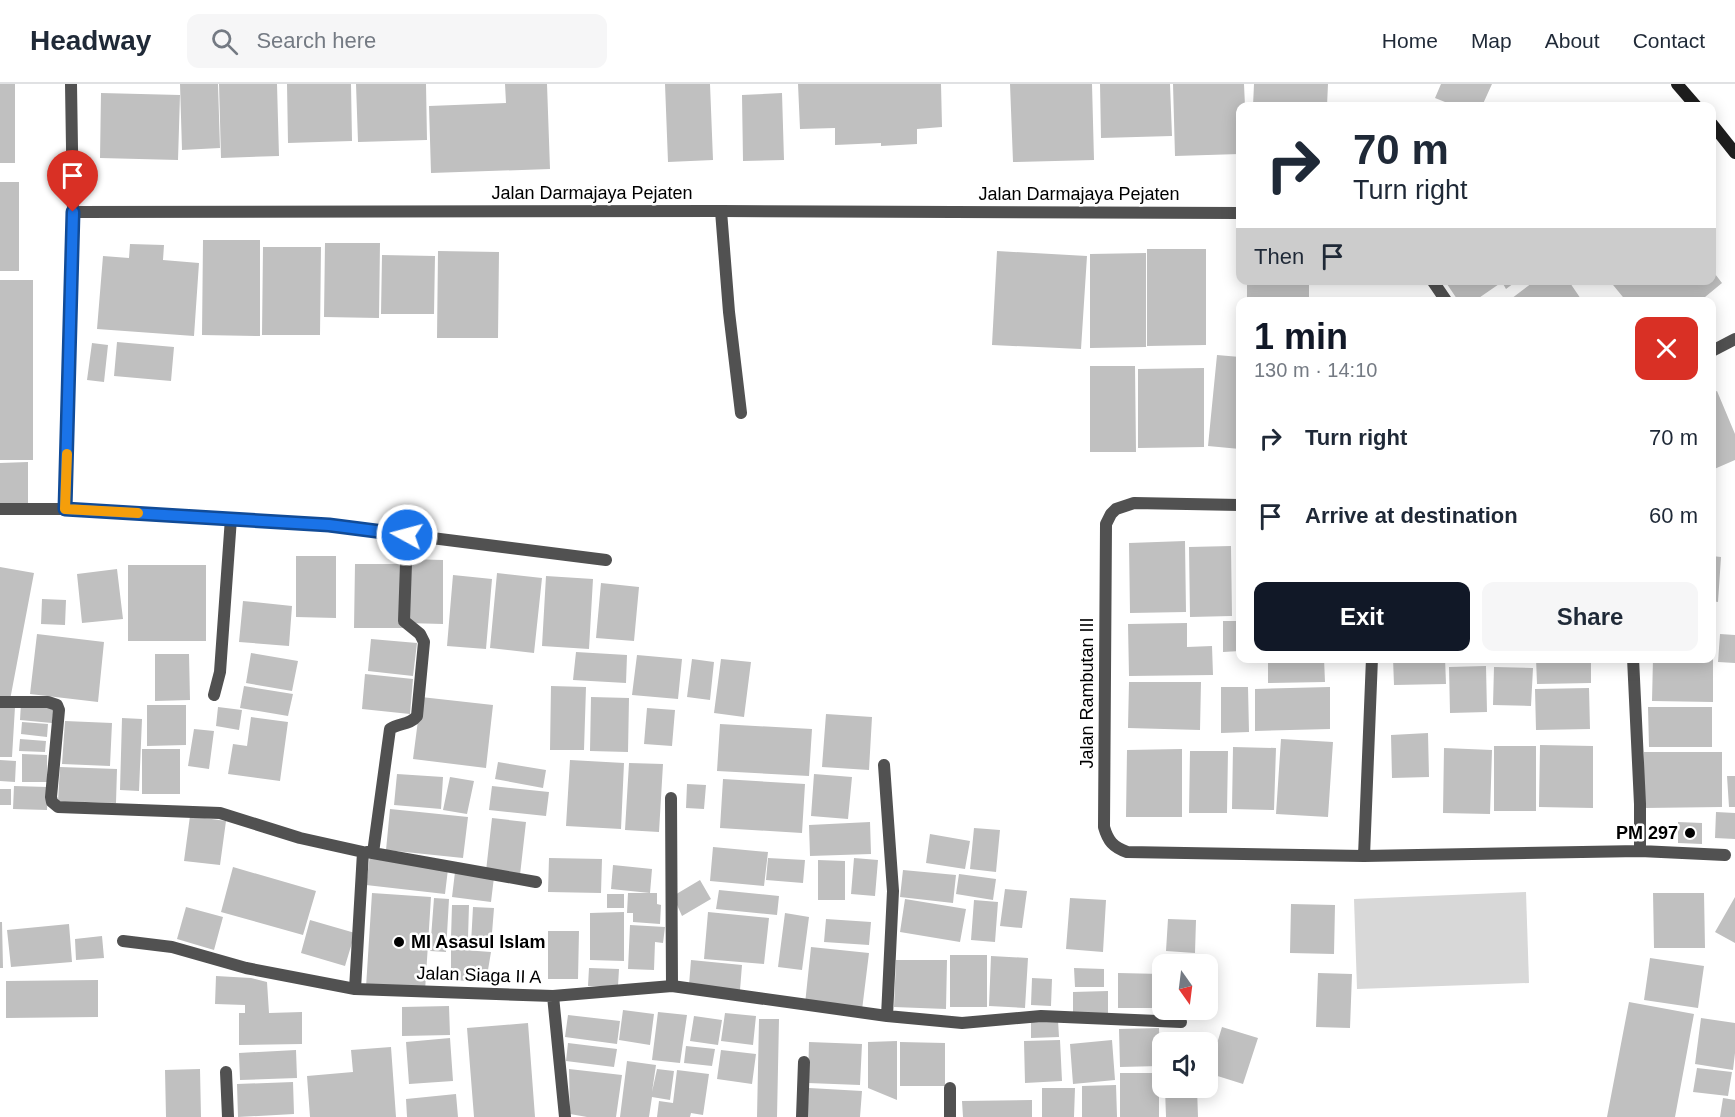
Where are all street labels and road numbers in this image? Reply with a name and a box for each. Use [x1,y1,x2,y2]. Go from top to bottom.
street label: Jalan Darmajaya Pejaten [491,183,693,203]
street label: Jalan Darmajaya Pejaten [978,184,1180,204]
street label: Jalan Rambutan III [1077,617,1097,769]
street label: Jalan Siaga II A [416,963,542,987]

